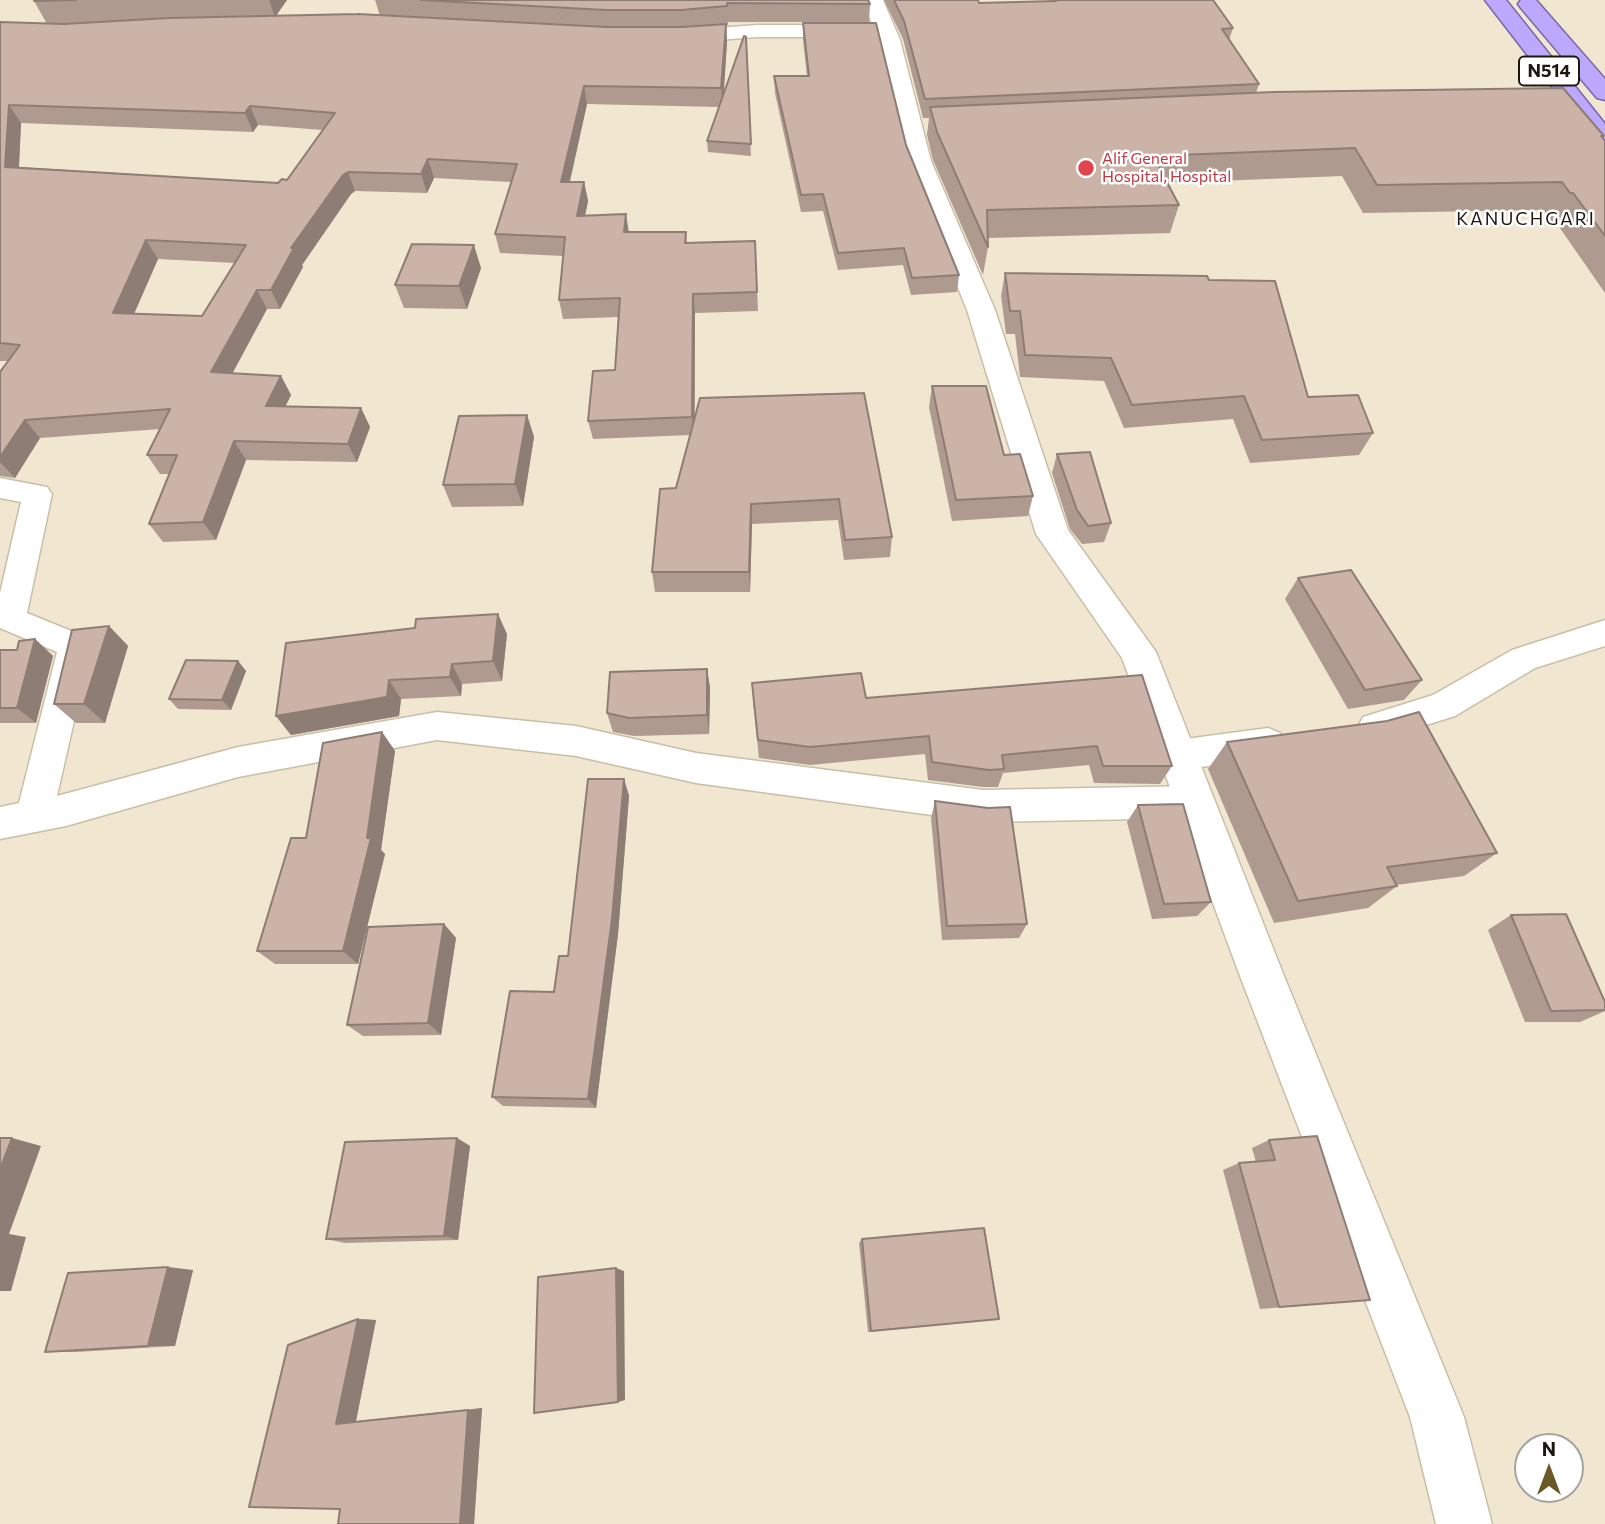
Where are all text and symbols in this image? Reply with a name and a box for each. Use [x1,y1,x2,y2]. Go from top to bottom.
road number: N514 [1519,56,1579,86]
place label: Alif General Hospital, Hospital [1102,149,1231,187]
marker: Alif General Hospital, Hospital [1076,158,1096,178]
district label: KANUCHGARI [1457,208,1595,230]
north arrow [1514,1433,1584,1503]
text: N [1542,1437,1556,1460]

